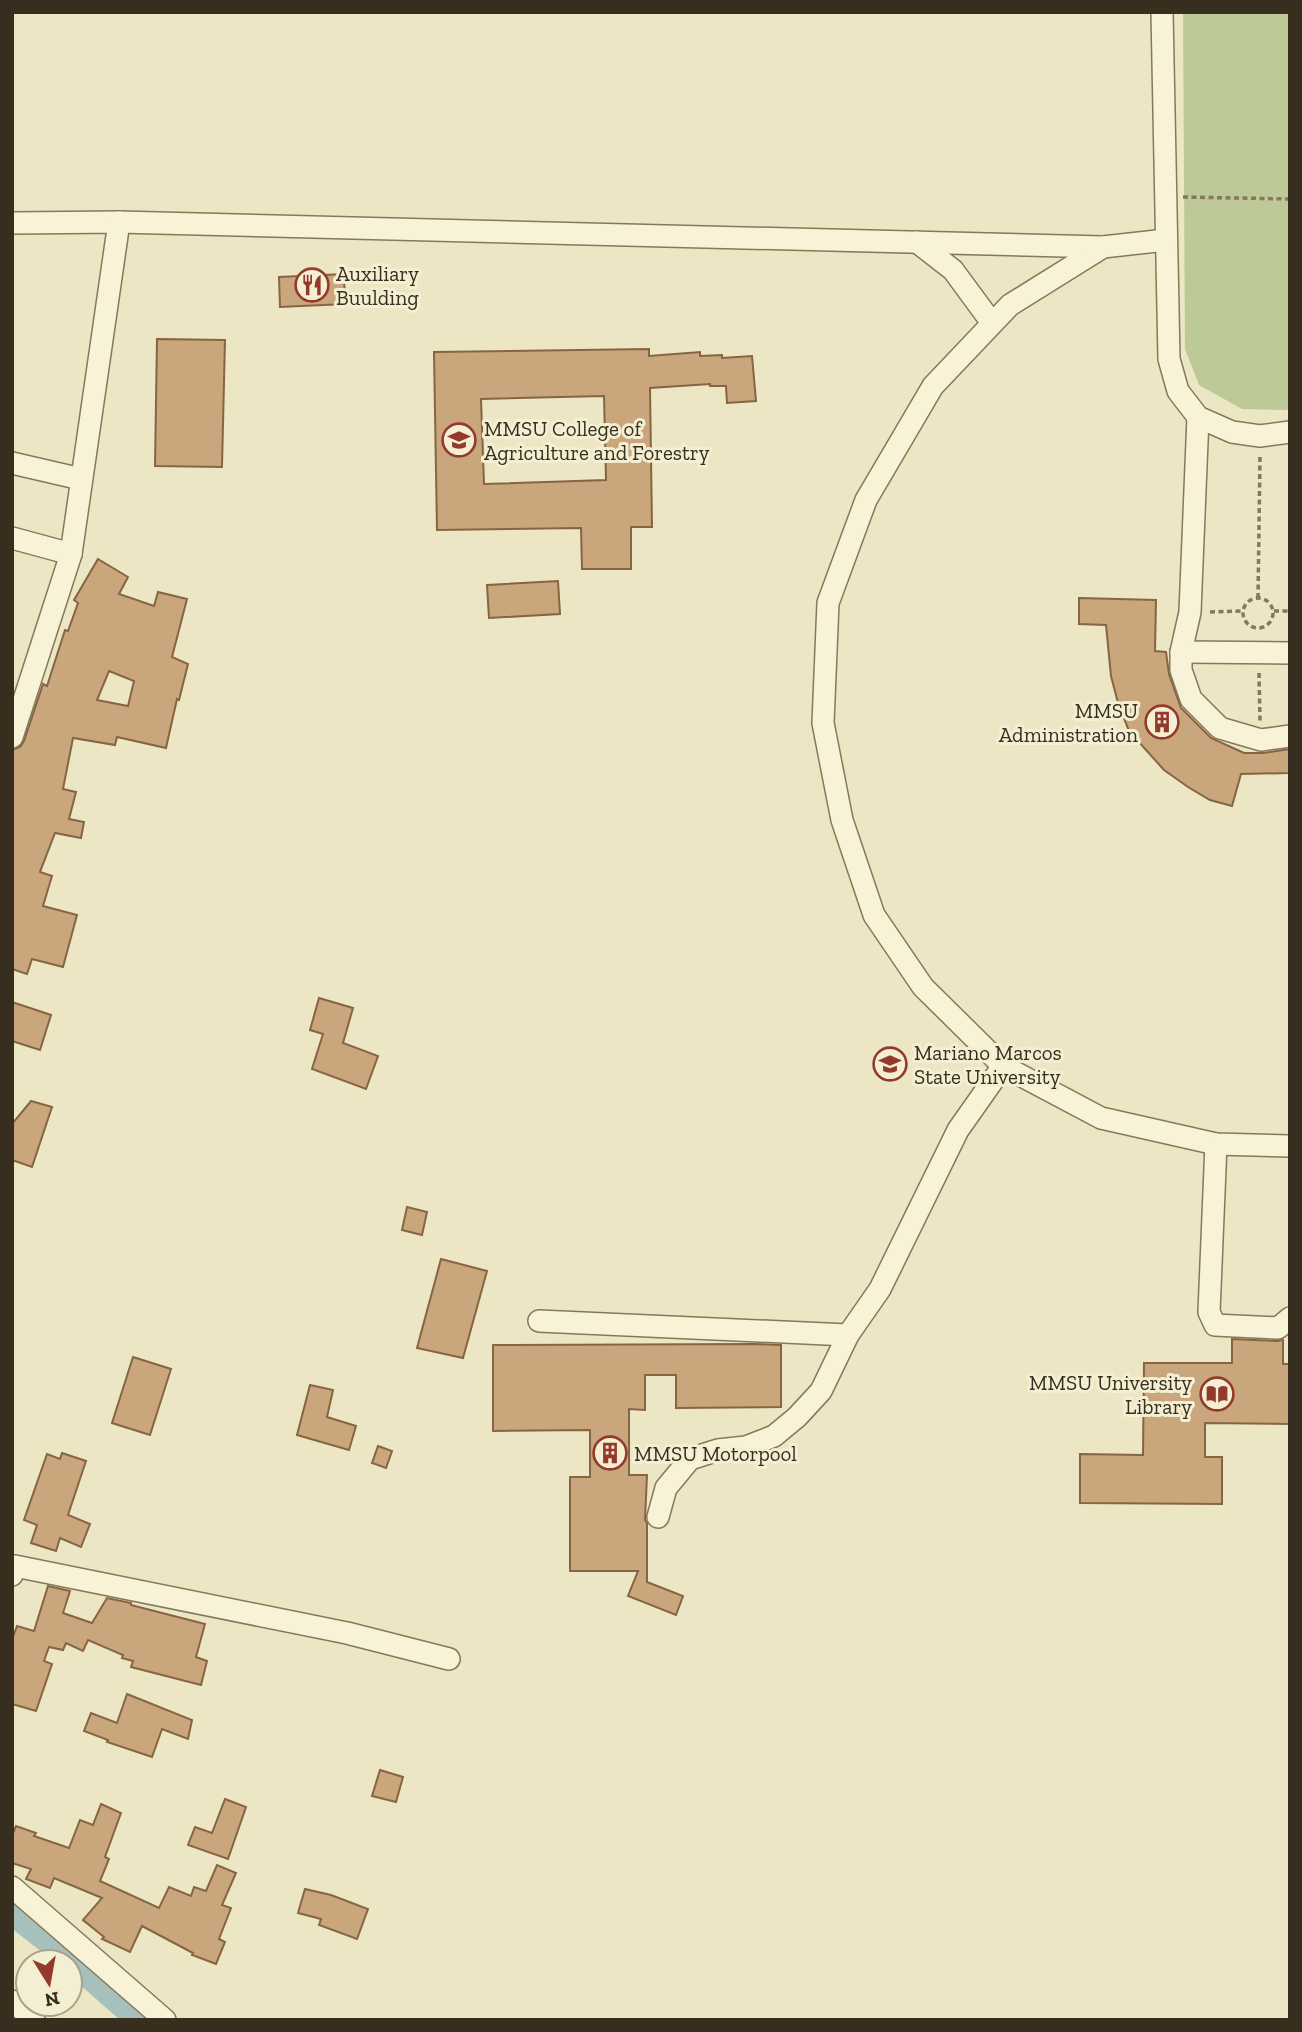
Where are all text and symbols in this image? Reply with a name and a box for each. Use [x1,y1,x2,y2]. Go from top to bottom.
place label: Auxiliary Buulding [336,261,419,310]
restaurant icon: Auxiliary Buulding [293,266,331,304]
place label: MMSU College of Agriculture and Forestry [484,416,710,465]
school or university icon: MMSU College of Agriculture and Forestry [440,421,478,459]
place label: MMSU Administration [999,698,1138,747]
building icon: MMSU Administration [1143,703,1181,741]
place label: Mariano Marcos State University [914,1040,1062,1089]
school or university icon: Mariano Marcos State University [871,1045,909,1083]
place label: MMSU University Library [1029,1370,1192,1419]
library icon: MMSU University Library [1198,1375,1236,1413]
building icon: MMSU Motorpool [591,1434,629,1472]
place label: MMSU Motorpool [634,1441,797,1466]
north arrow [14,1948,84,2018]
text: N [43,1987,61,2012]

